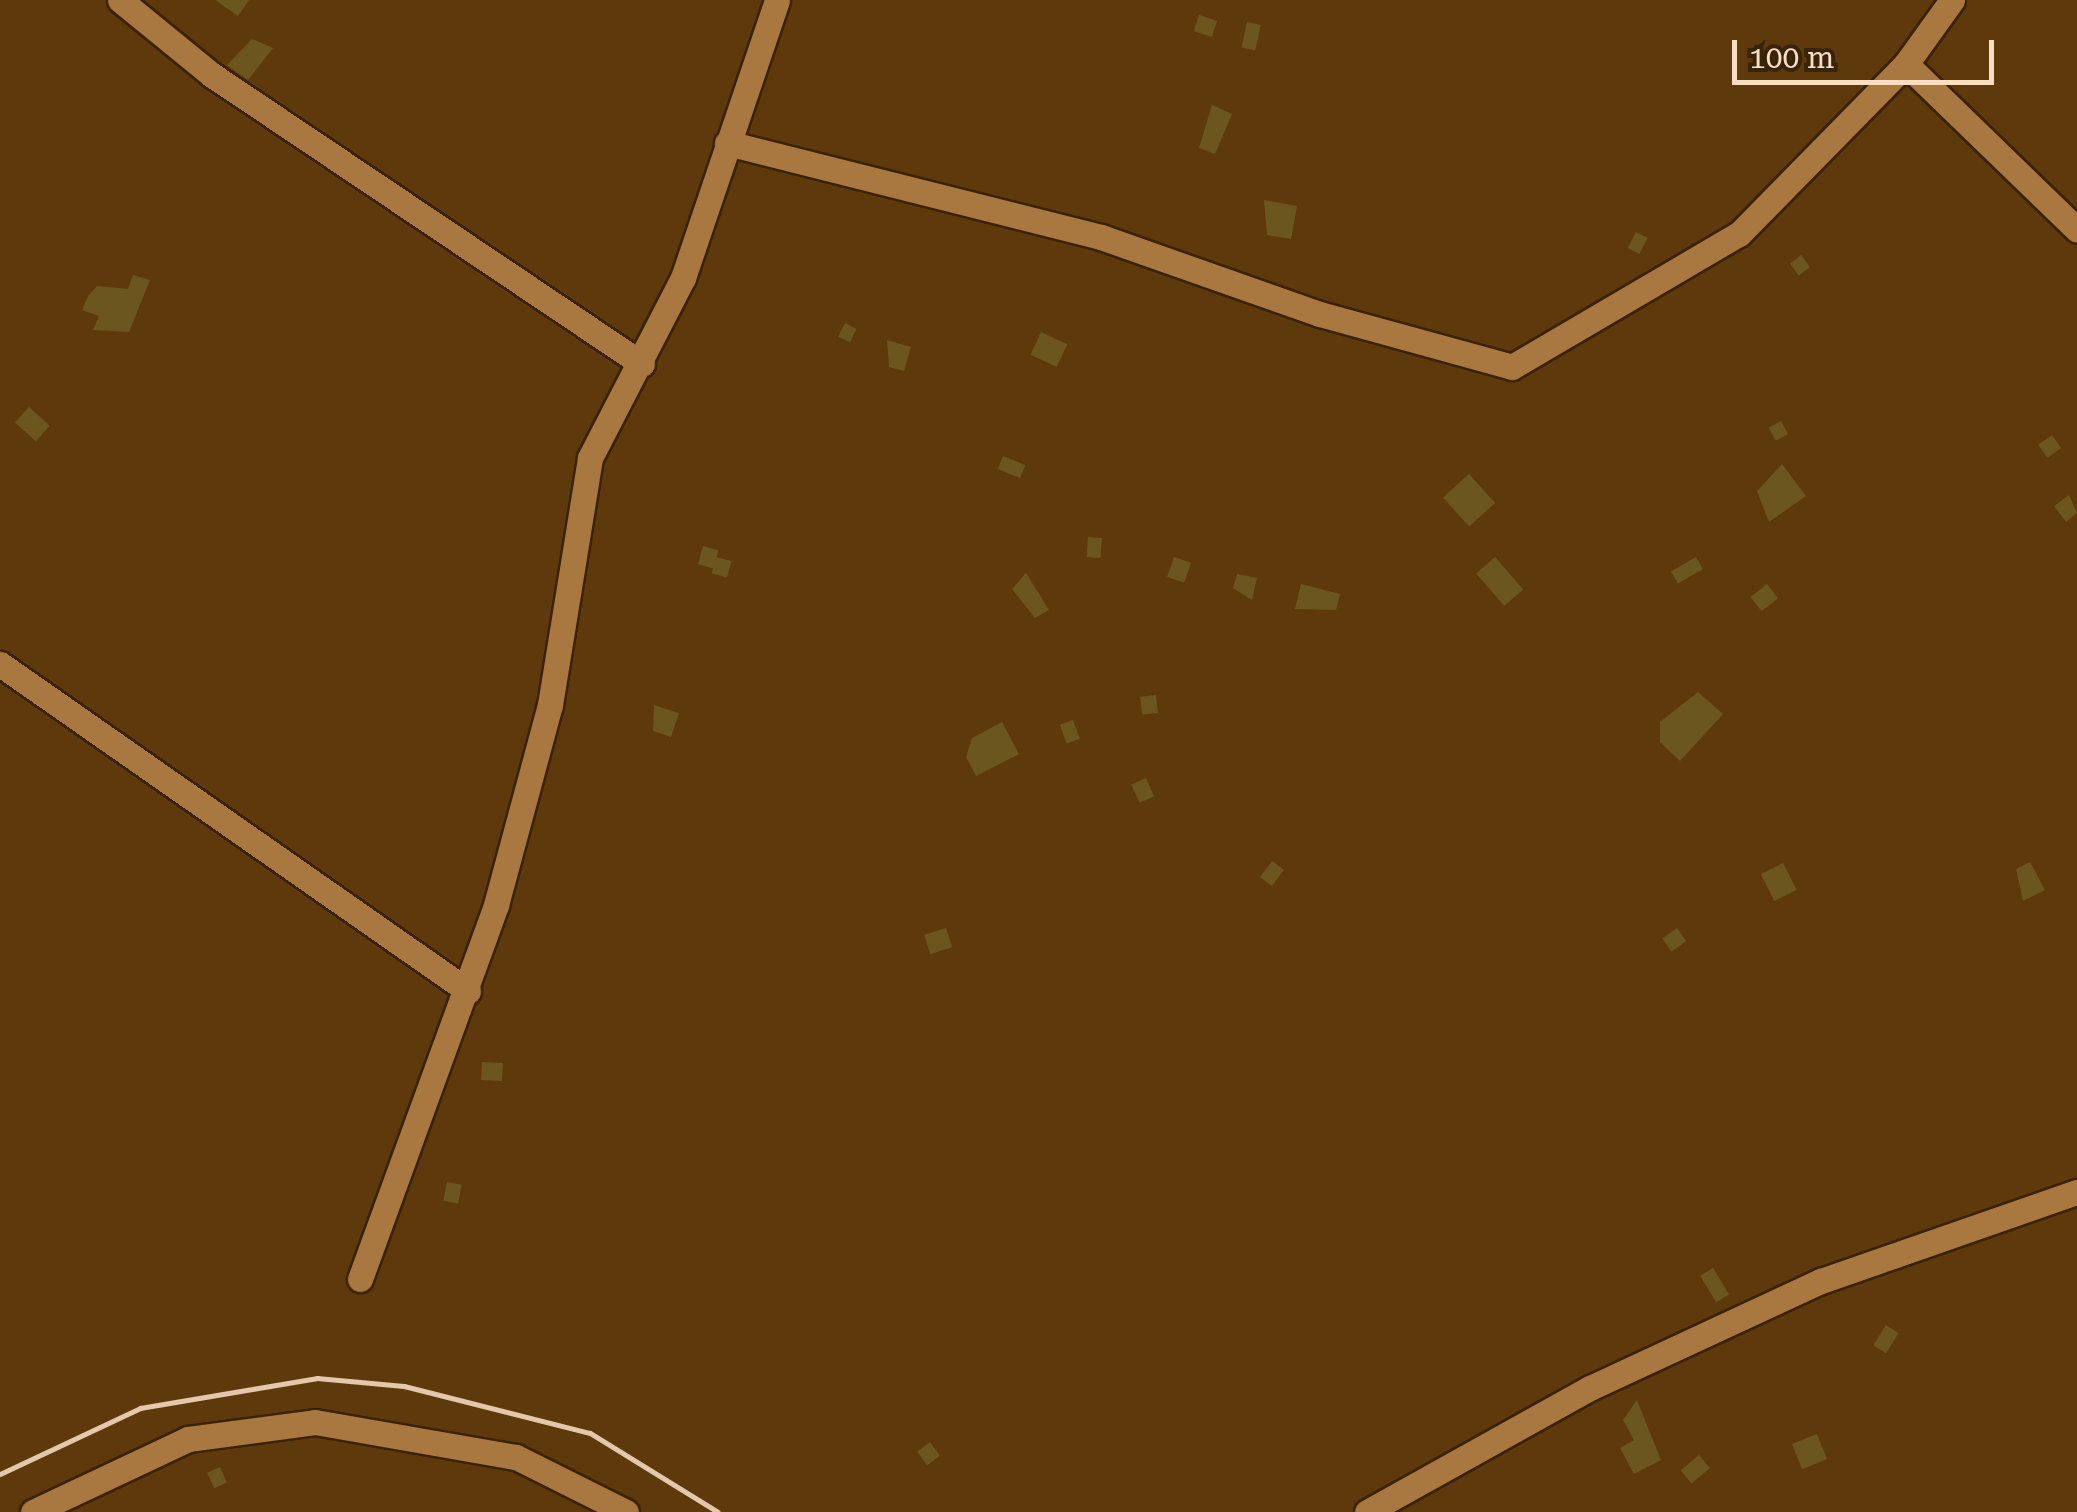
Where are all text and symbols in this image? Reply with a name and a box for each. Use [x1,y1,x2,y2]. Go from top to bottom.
scale bar [1737,20,2000,82]
text: 100 m [1749,40,1834,75]

